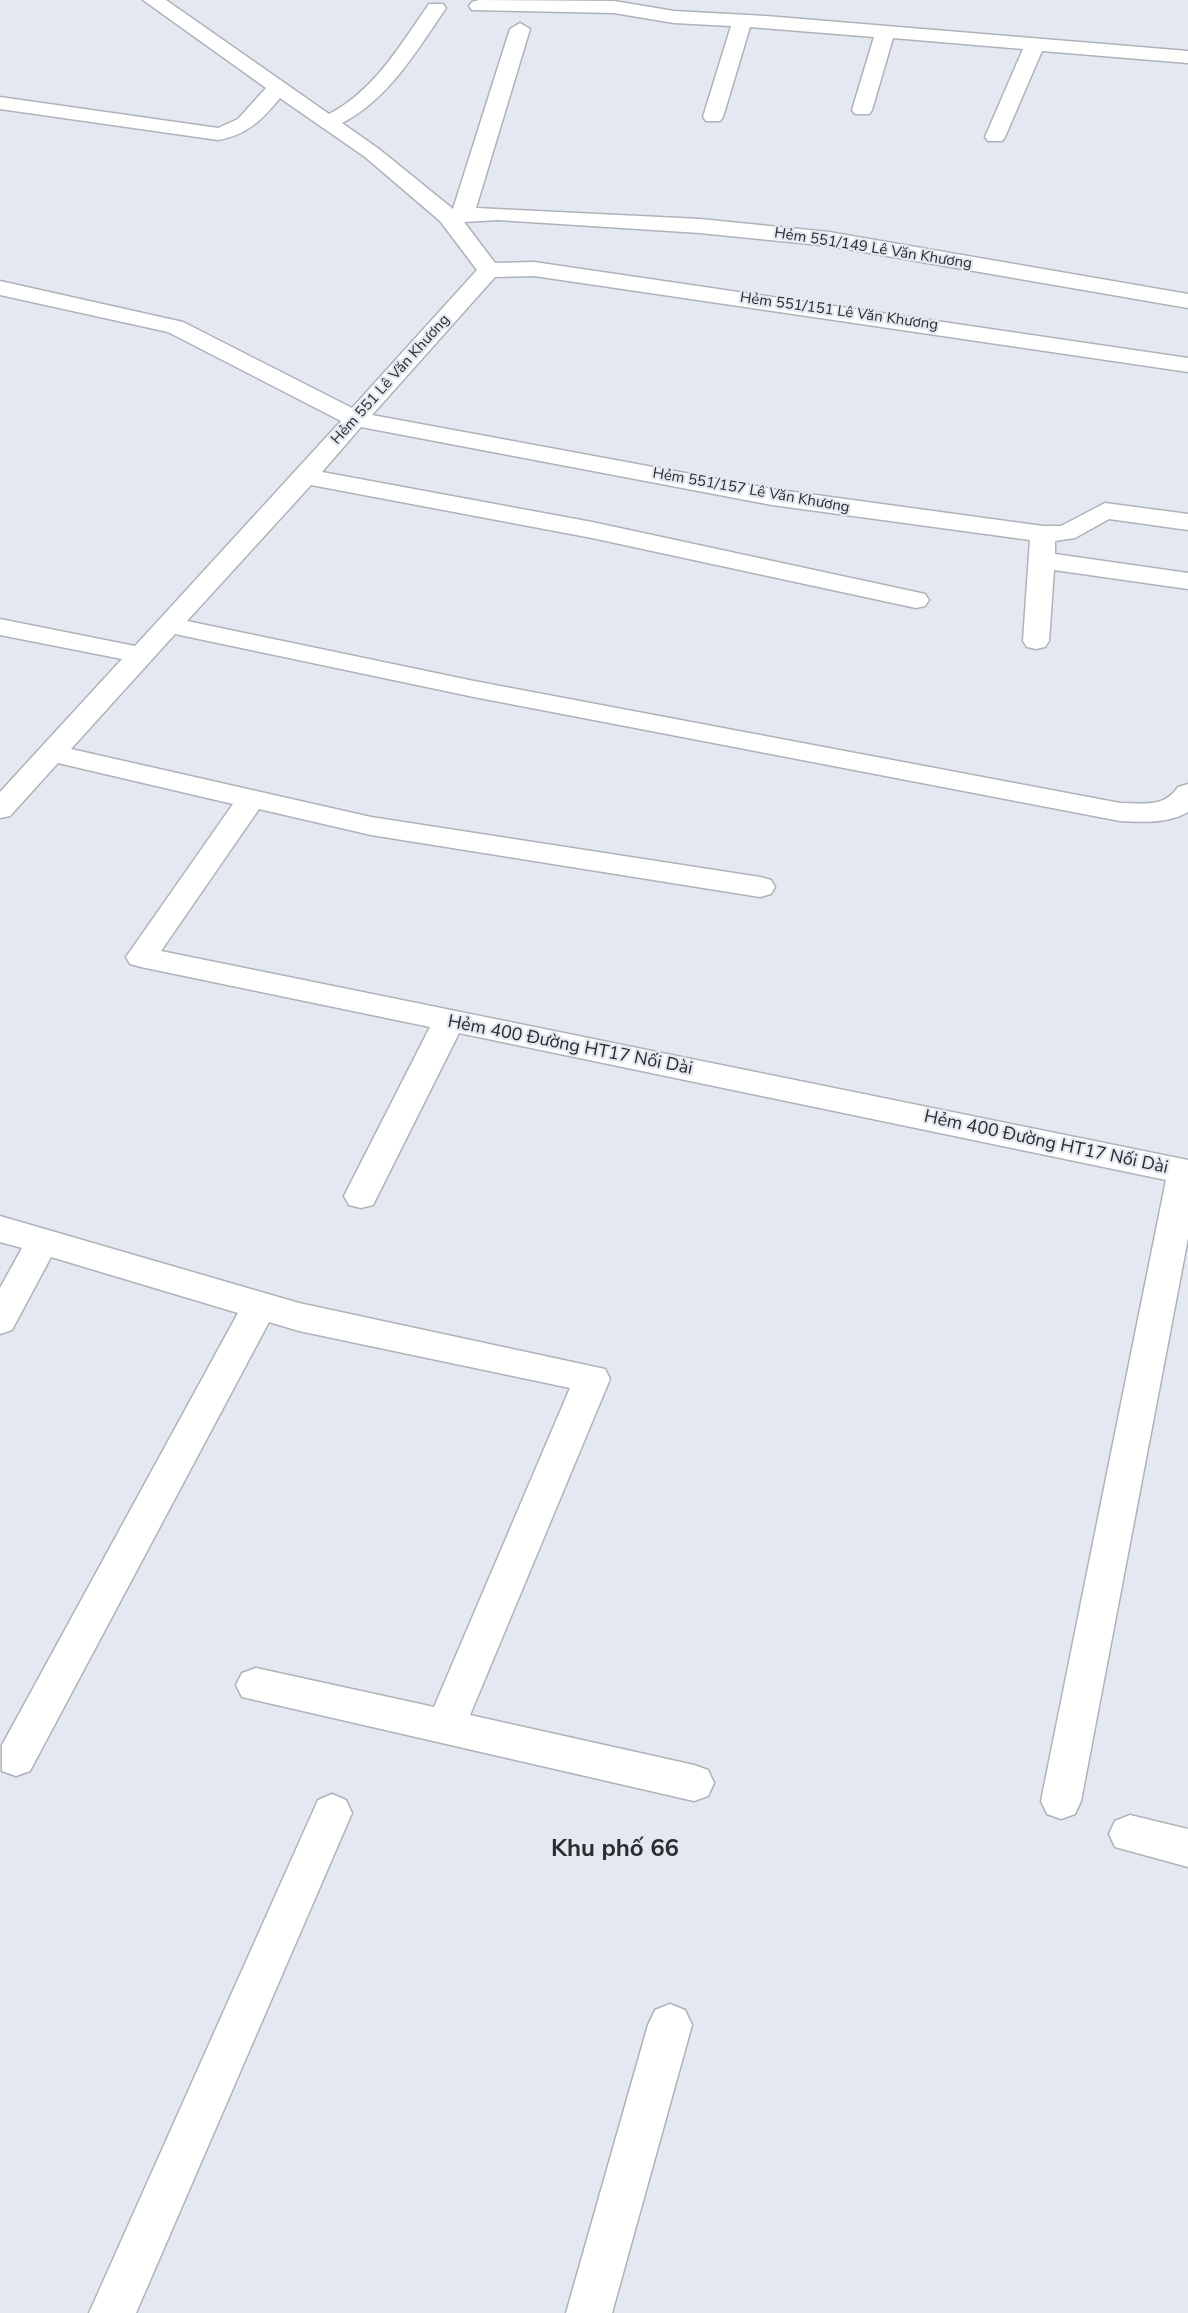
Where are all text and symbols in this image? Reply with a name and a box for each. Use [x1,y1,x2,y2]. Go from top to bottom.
street label: Hẻm 551/149 Lê Văn Khương [773,224,973,274]
street label: Hẻm 551/151 Lê Văn Khương [739,289,939,335]
street label: Hẻm 551 Lê Văn Khương [328,311,454,449]
street label: Hẻm 551/157 Lê Văn Khương [651,465,851,517]
street label: Hẻm 400 Đường HT17 Nối Dài [446,1012,694,1080]
street label: Hẻm 400 Đường HT17 Nối Dài [922,1107,1170,1179]
district label: Khu phố 66 [551,1836,679,1864]

